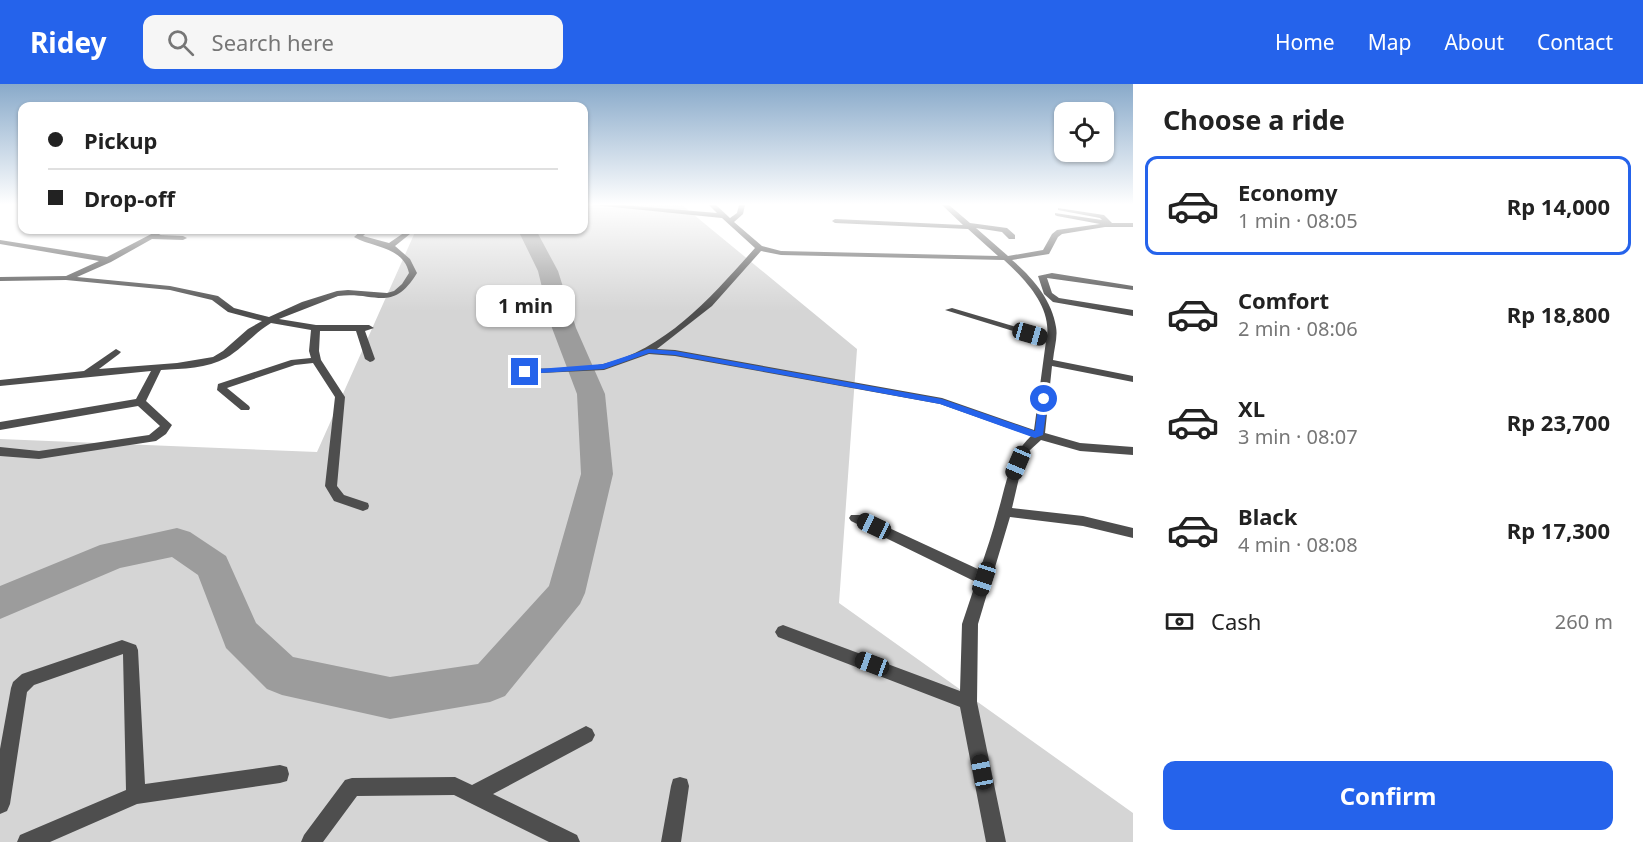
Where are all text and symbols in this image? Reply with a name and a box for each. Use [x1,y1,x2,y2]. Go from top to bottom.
search box [143,15,563,69]
text: Ridey [30,23,107,61]
icon: search [164,26,197,59]
text: Search here [212,27,334,57]
text: Home [1275,28,1335,56]
text: Map [1368,28,1411,56]
text: About [1444,28,1504,56]
text: Contact [1537,28,1613,56]
text: Choose a ride [1163,101,1345,138]
map controls [1054,102,1114,162]
button: locate [1054,102,1114,162]
text: Pickup [84,125,157,155]
text: Economy [1238,177,1337,207]
icon: car [1166,179,1220,233]
text: Drop-off [84,183,175,213]
text: Rp 14,000 [1507,191,1610,221]
text: 1 min · 08:05 [1238,207,1358,234]
callout: 1 min [476,285,574,327]
text: Comfort [1238,285,1329,315]
icon: car [1166,287,1220,341]
text: 1 min [498,292,553,319]
text: Rp 18,800 [1507,299,1610,329]
text: 2 min · 08:06 [1238,315,1358,342]
car [1010,320,1050,348]
route end [511,358,538,385]
route start [1030,385,1057,412]
text: XL [1238,393,1265,423]
icon: car [1166,395,1220,449]
text: Rp 23,700 [1507,407,1610,437]
text: 3 min · 08:07 [1238,423,1358,450]
car [1003,443,1033,483]
text: Black [1238,501,1297,531]
icon: car [1166,503,1220,557]
car [854,510,894,542]
text: Rp 17,300 [1507,515,1610,545]
text: 4 min · 08:08 [1238,531,1358,558]
car [970,559,998,599]
icon: cash [1163,605,1196,638]
text: Cash [1211,606,1261,636]
text: 260 m [1555,608,1613,635]
car [852,649,892,679]
car [970,753,994,791]
button: Confirm [1163,761,1613,830]

